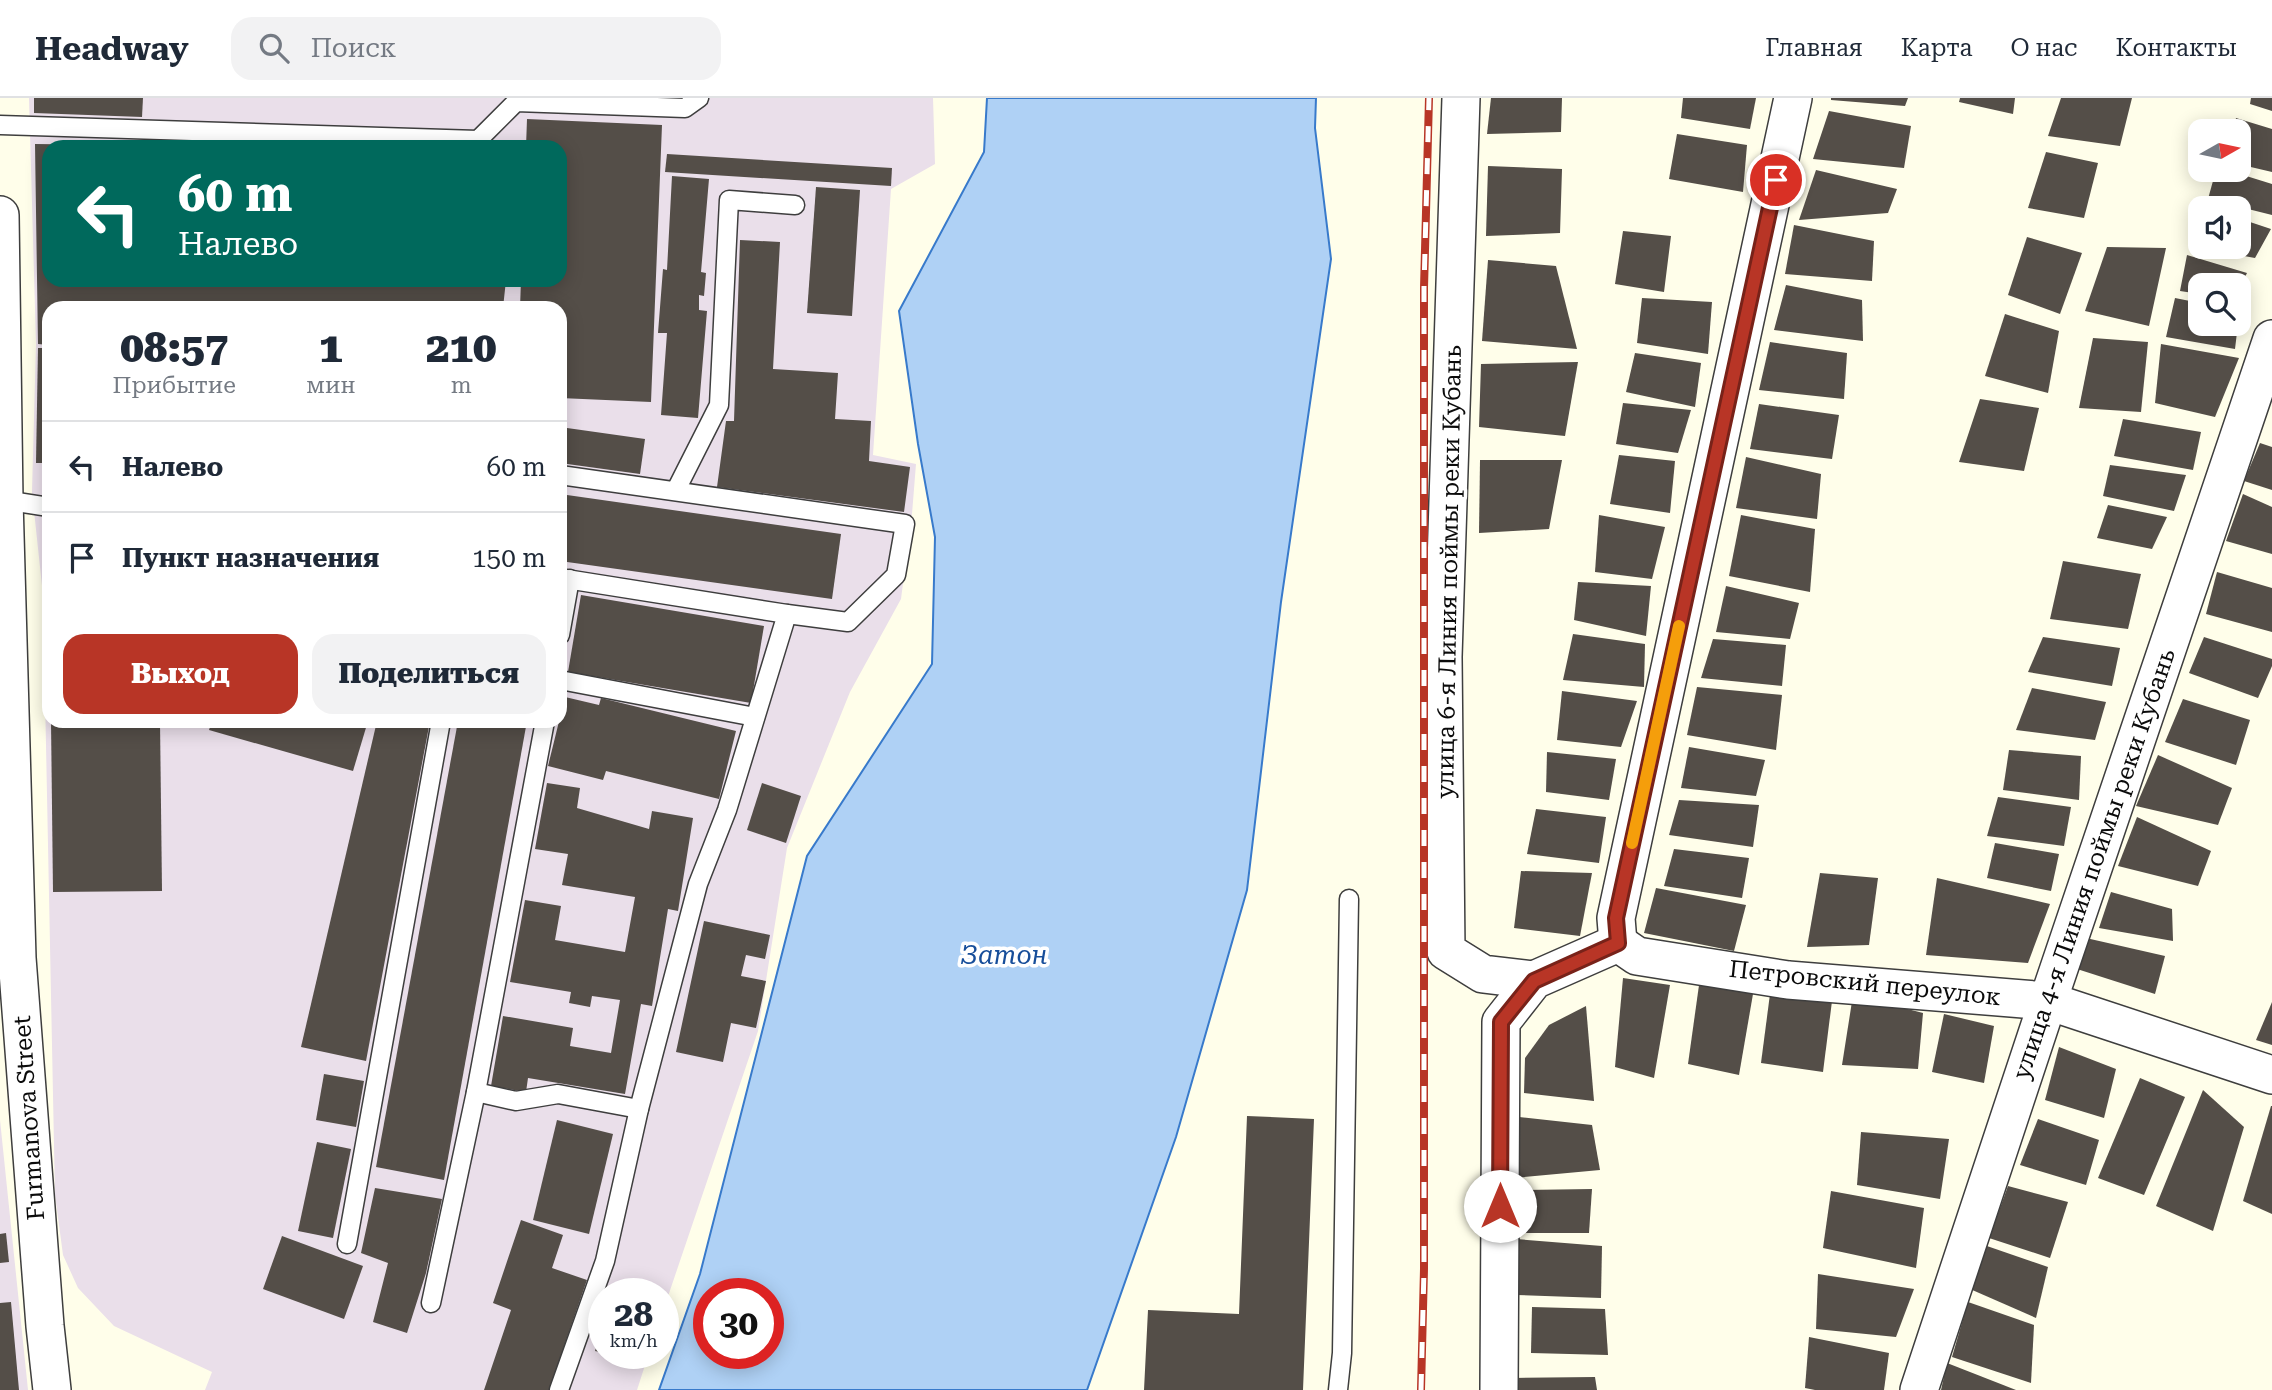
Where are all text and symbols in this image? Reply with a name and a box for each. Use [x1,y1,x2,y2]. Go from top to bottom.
search box [231,17,721,80]
text: Headway [35,29,189,68]
icon: search [255,29,293,67]
text: Поиск [311,33,396,63]
text: Главная [1765,34,1863,62]
text: Карта [1901,34,1972,62]
text: О нас [2010,34,2077,62]
text: Контакты [2115,34,2237,62]
north arrow [2188,119,2250,182]
map controls [2188,119,2251,336]
pin [1746,150,1806,210]
icon: arrive [1757,161,1795,199]
text: 60 m [178,166,293,223]
icon: left [63,168,154,259]
button: sound [2188,196,2251,259]
text: Налево [178,225,298,263]
button: search [2188,273,2251,336]
text: 08:57 [120,323,228,372]
text: 1 [319,323,343,372]
text: 210 [426,323,496,372]
street label: улица 6-я Линия поймы реки Кубань [1431,345,1467,799]
text: Прибытие [113,372,236,399]
text: мин [306,372,355,399]
text: m [451,372,472,399]
icon: left [63,448,101,486]
text: Налево [122,452,223,482]
text: 60 m [487,452,546,482]
icon: arrive [63,539,101,577]
text: Пункт назначения [122,543,379,573]
text: 150 m [472,543,546,573]
button: Выход [63,634,298,714]
button: Поделиться [312,634,546,714]
street label: улица 4-я Линия поймы реки Кубань [2007,645,2181,1083]
water label: Затон [961,940,1048,970]
street label: Петровский переулок [1728,955,2002,1011]
street label: Furmanova Street [8,1015,50,1221]
position arrow [1463,1169,1537,1243]
speed limit sign: 30 [693,1278,784,1369]
text: 28 [614,1294,653,1335]
text: km/h [609,1330,658,1351]

